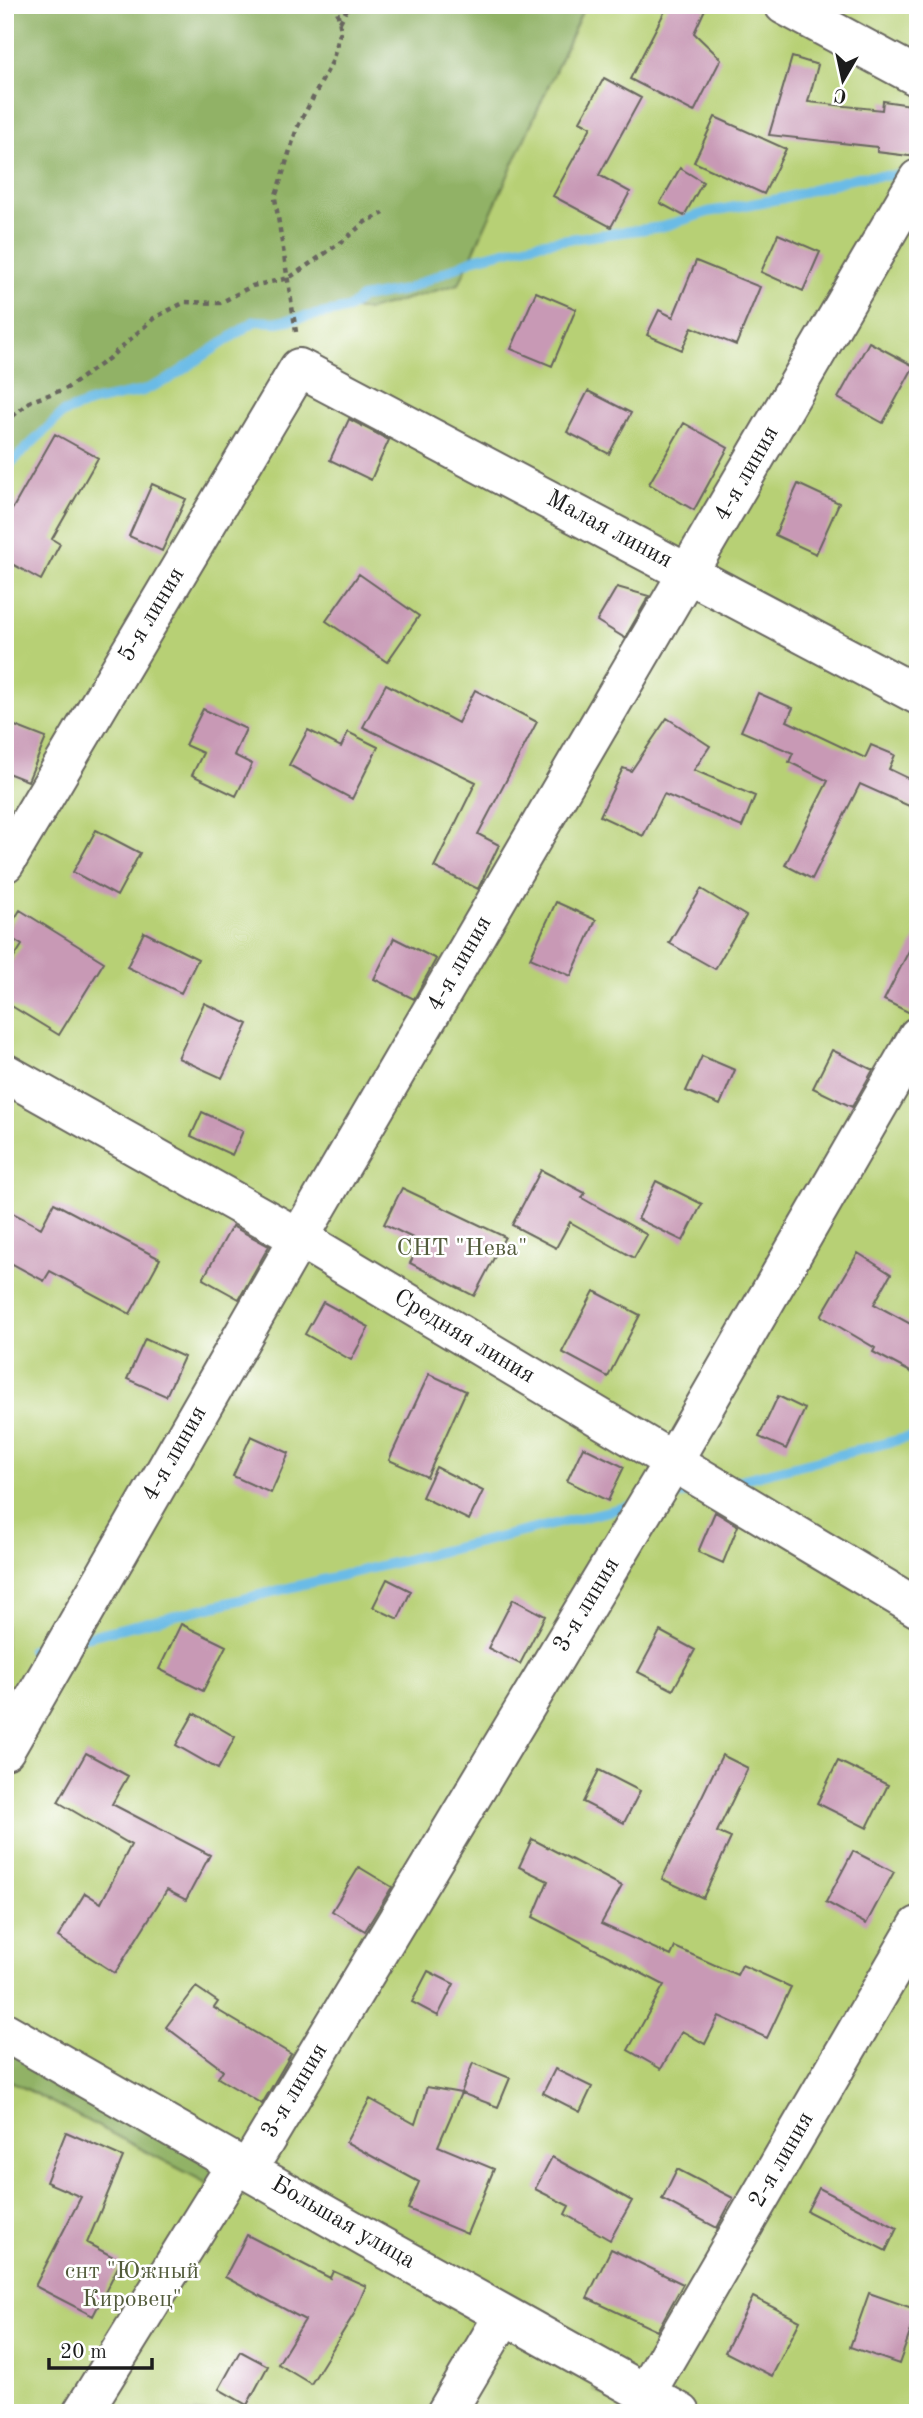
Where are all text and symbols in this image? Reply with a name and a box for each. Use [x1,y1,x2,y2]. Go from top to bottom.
north arrow [808,46,878,116]
text: С [833,84,848,105]
street label: 4-я линия [710,422,784,526]
street label: Малая линия [542,487,676,573]
street label: 5-я линия [115,564,189,666]
street label: 4-я линия [423,912,497,1016]
park label: СНТ "Нева" [396,1237,528,1261]
street label: Средняя линия [389,1286,539,1388]
street label: 4-я линия [138,1402,212,1506]
street label: 3-я линия [550,1554,624,1656]
street label: 3-я линия [258,2040,332,2142]
street label: 2-я линия [745,2108,819,2212]
street label: Большая улица [267,2172,419,2274]
park label: снт "Южный Кировец" [65,2260,199,2312]
scale bar [49,2327,152,2371]
text: 20 m [60,2342,107,2363]

